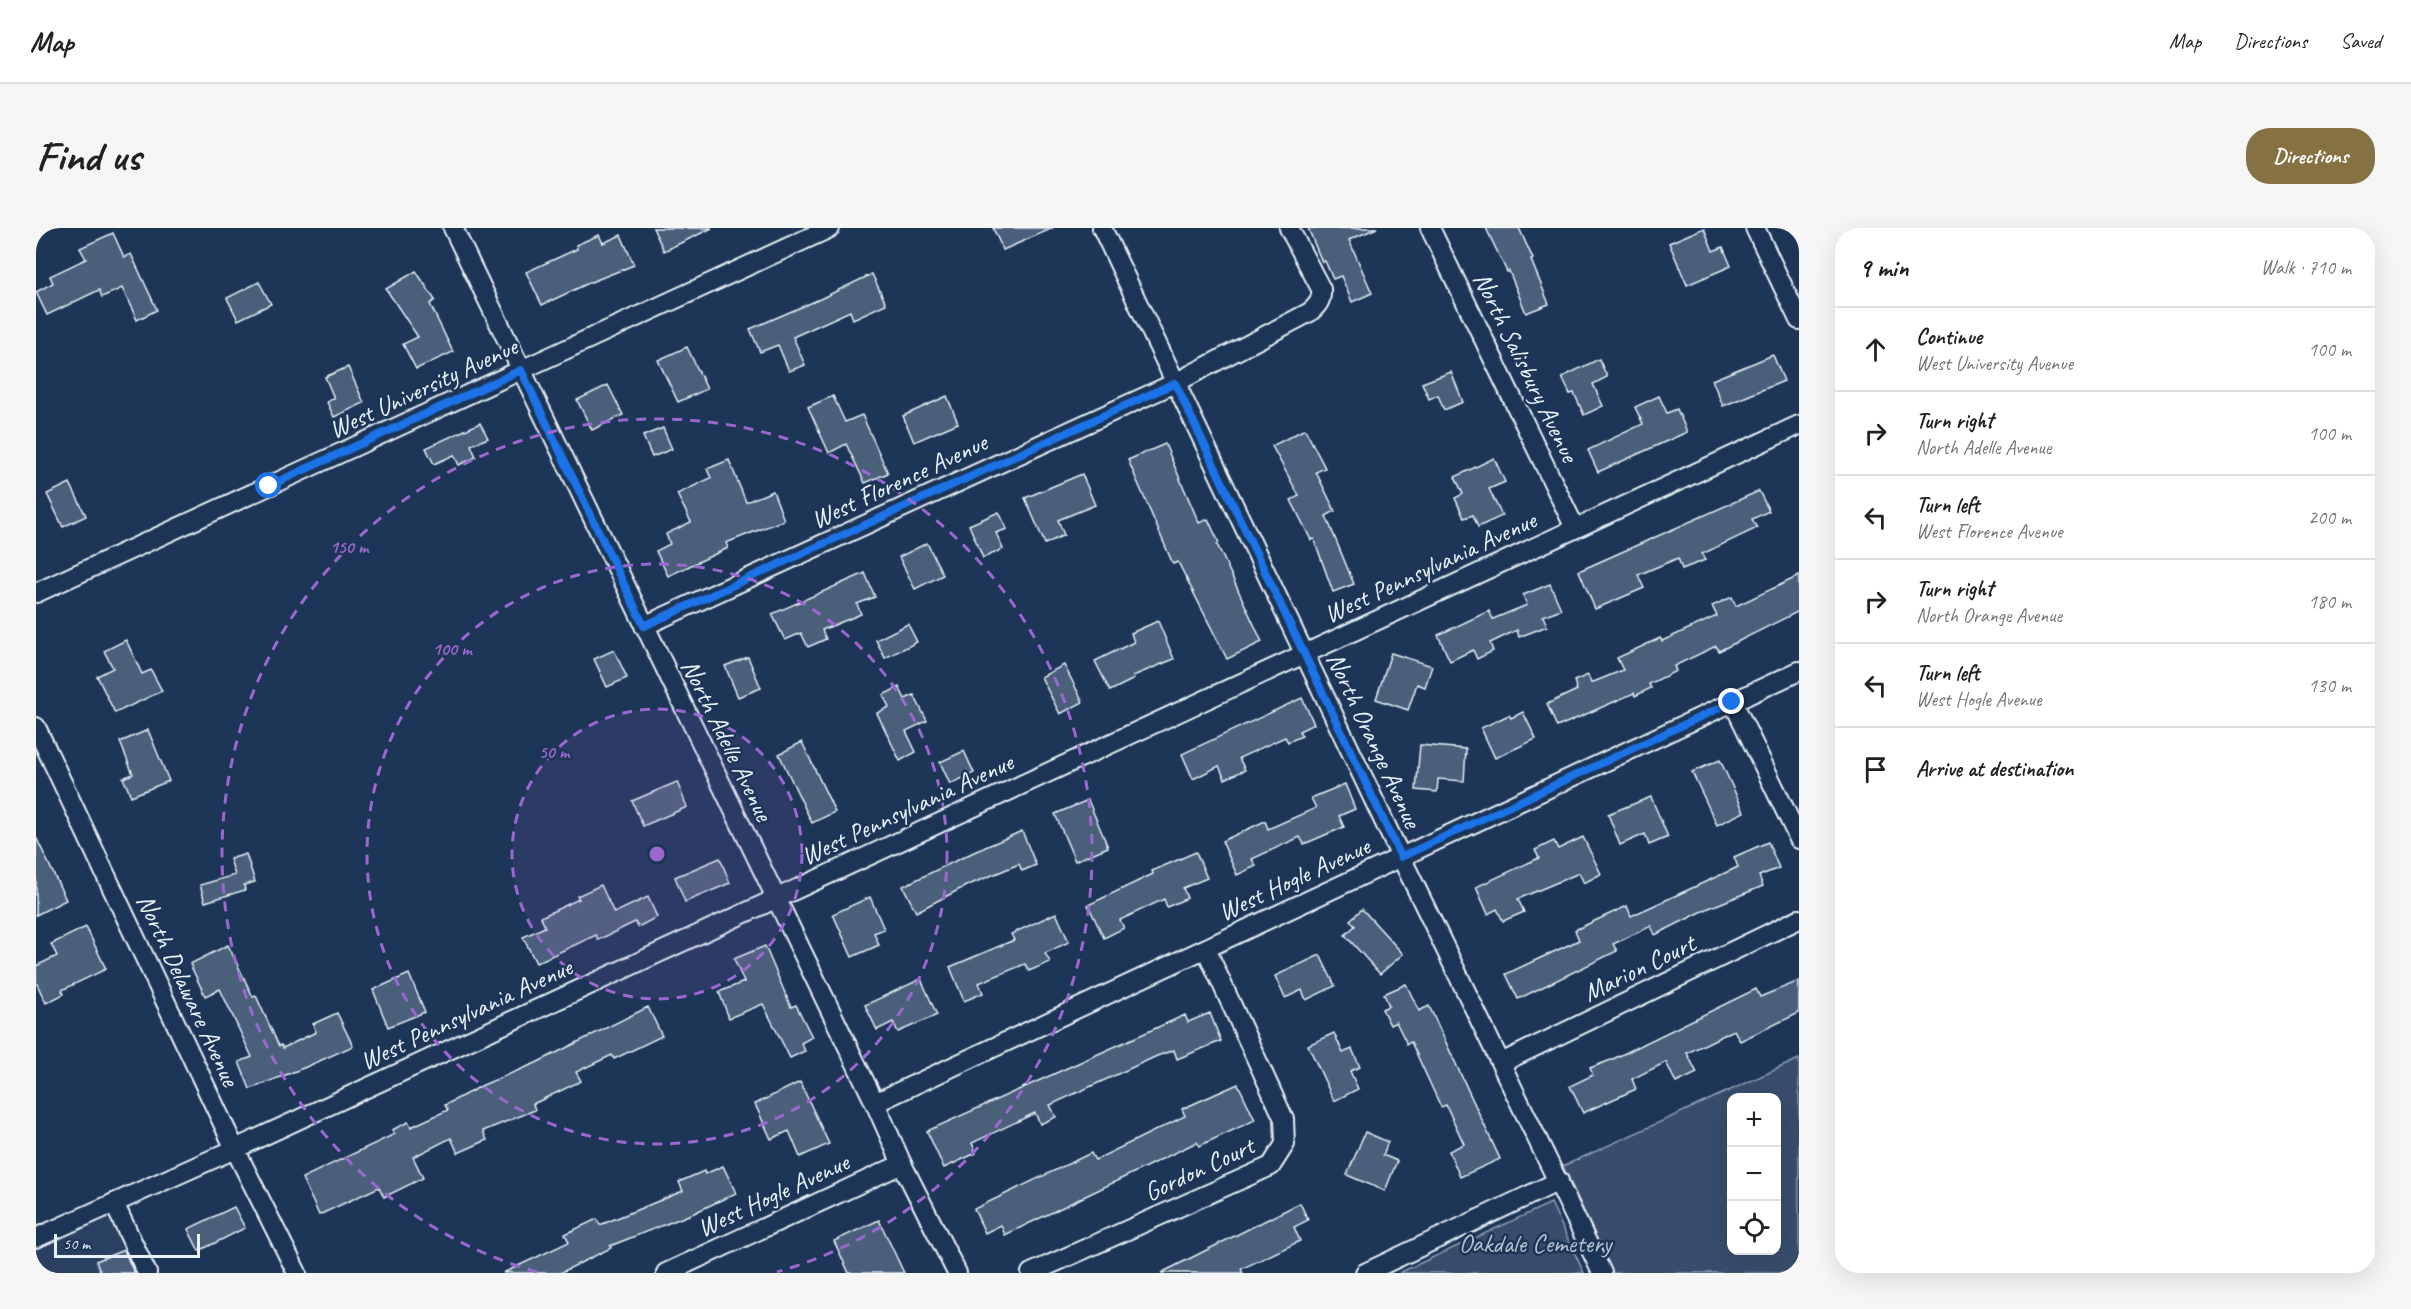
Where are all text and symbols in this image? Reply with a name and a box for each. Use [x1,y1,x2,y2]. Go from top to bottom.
text: Map [30,24,73,59]
text: Map [2169,28,2201,54]
text: Directions [2234,28,2307,54]
text: Saved [2340,28,2381,54]
button: Directions [2246,128,2375,184]
text: Find us [36,130,141,183]
text: 9 min [1859,251,1909,284]
text: Walk · 710 m [2261,255,2351,280]
street label: North Salisbury Avenue [1466,267,1587,470]
text: Continue [1916,323,1982,351]
street label: West University Avenue [324,329,525,446]
icon: ahead [1859,333,1892,366]
text: 100 m [2308,337,2351,362]
text: West University Avenue [1916,351,2073,376]
text: Turn right [1916,407,1993,435]
icon: right [1859,417,1892,450]
text: 100 m [2308,421,2351,446]
street label: West Florence Avenue [806,425,995,536]
text: North Adelle Avenue [1916,435,2051,460]
route start [255,472,281,498]
text: Turn left [1916,491,1980,519]
icon: left [1859,501,1892,534]
street label: West Pennsylvania Avenue [1319,503,1543,631]
text: 200 m [2308,505,2351,530]
text: West Florence Avenue [1916,519,2063,544]
text: 150 m [330,536,370,558]
text: Turn right [1916,575,1993,603]
icon: right [1859,585,1892,618]
text: 180 m [2308,589,2351,614]
text: North Orange Avenue [1916,603,2062,628]
text: 100 m [433,638,473,660]
street label: North Orange Avenue [1319,647,1430,834]
street label: North Adelle Avenue [674,654,781,828]
text: Turn left [1916,659,1980,687]
icon: left [1859,669,1892,702]
text: 130 m [2308,673,2351,698]
text: West Hogle Avenue [1916,687,2042,712]
route end [1718,688,1744,714]
text: 50 m [539,741,571,763]
street label: West Pennsylvania Avenue [796,745,1020,873]
icon: arrive [1859,753,1892,786]
text: Arrive at destination [1916,755,2073,783]
street label: West Hogle Avenue [1213,829,1376,928]
centre of rings [647,844,667,864]
street label: North Delaware Avenue [129,889,248,1093]
street label: Marion Court [1578,926,1703,1009]
street label: West Pennsylvania Avenue [355,950,579,1078]
map controls [1727,1093,1781,1255]
button: + [1727,1093,1781,1147]
street label: Gordon Court [1139,1128,1261,1209]
street label: West Hogle Avenue [692,1145,855,1244]
button: − [1727,1147,1781,1201]
button: locate [1727,1201,1781,1255]
park label: Oakdale Cemetery [1459,1227,1613,1260]
scale bar [54,1231,200,1258]
text: 50 m [63,1234,90,1254]

